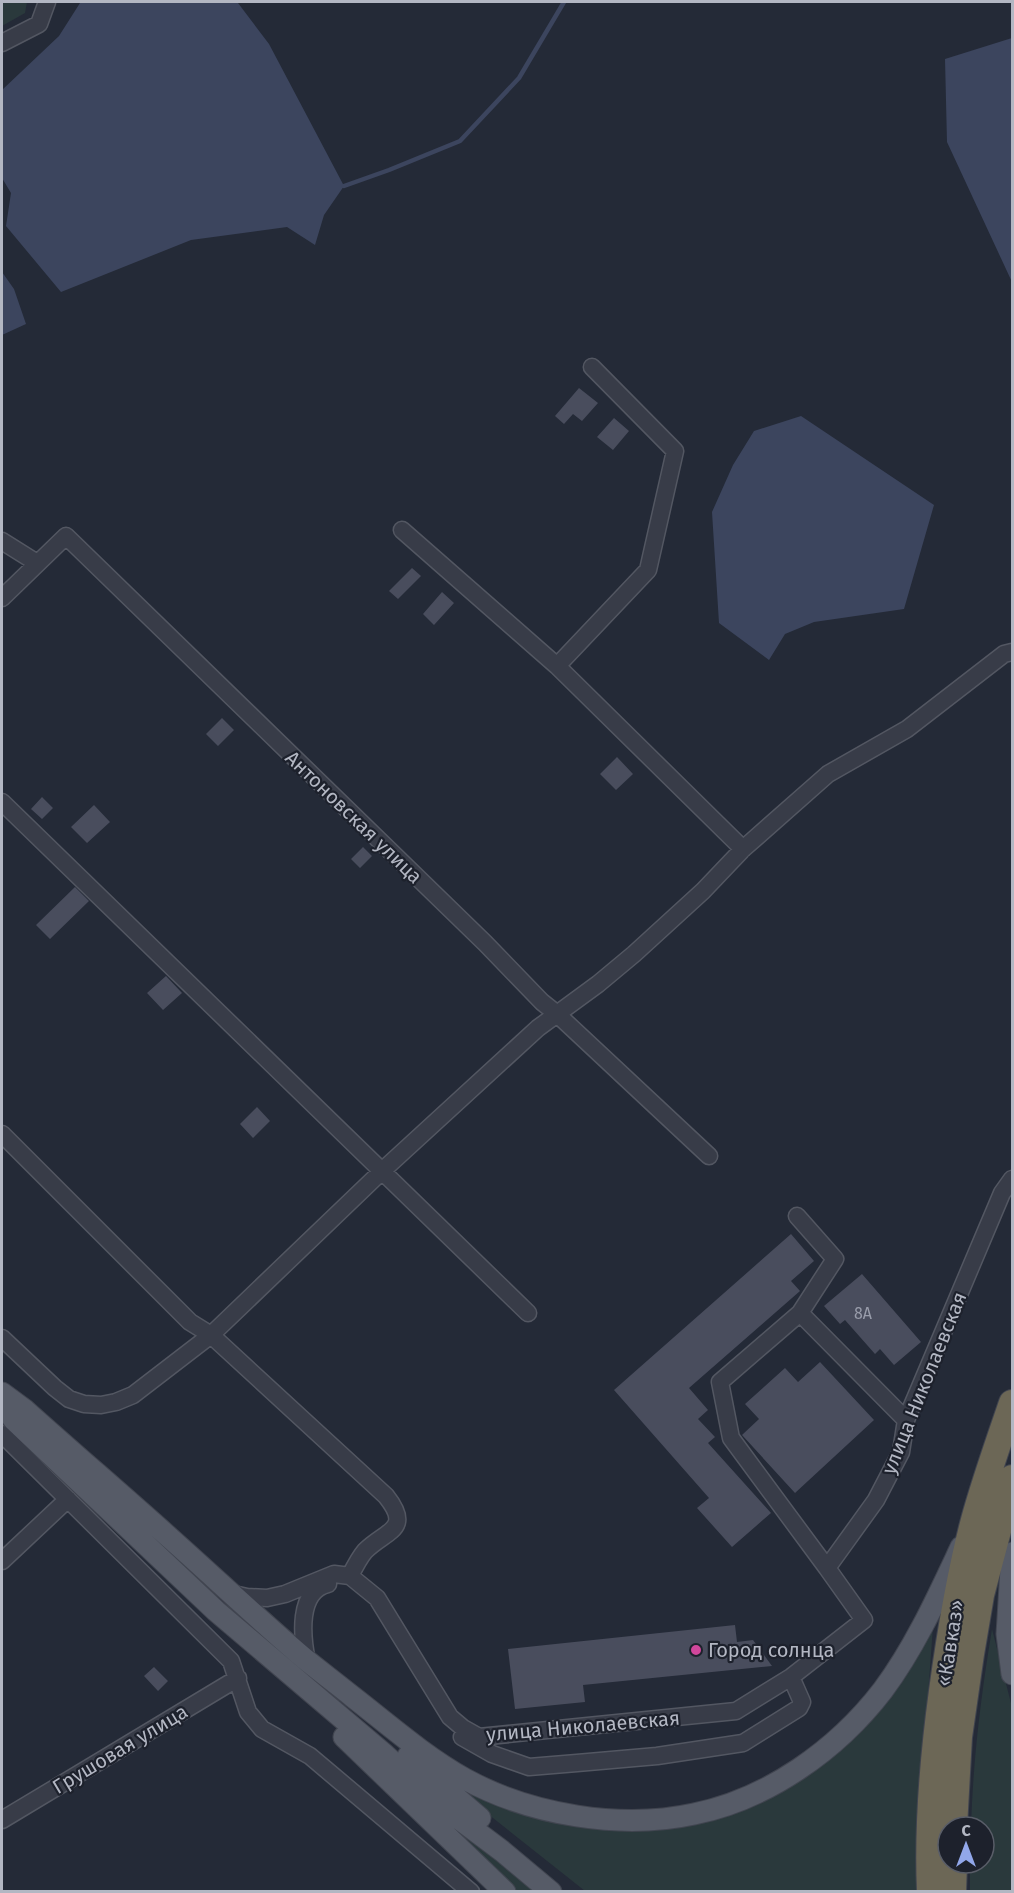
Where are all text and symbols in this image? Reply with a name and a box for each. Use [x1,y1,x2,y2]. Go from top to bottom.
street label: Антоновская улица [281,746,427,888]
street label: улица Николаевская [876,1288,972,1478]
house number: 8А [854,1304,873,1323]
street label: «Кавказ» [931,1598,969,1688]
place label: Город солнца [708,1638,834,1662]
marker: Город солнца [689,1643,703,1657]
street label: Грушовая улица [48,1699,192,1799]
street label: улица Николаевская [485,1706,681,1746]
north arrow [936,1815,996,1875]
text: С [961,1821,971,1840]

